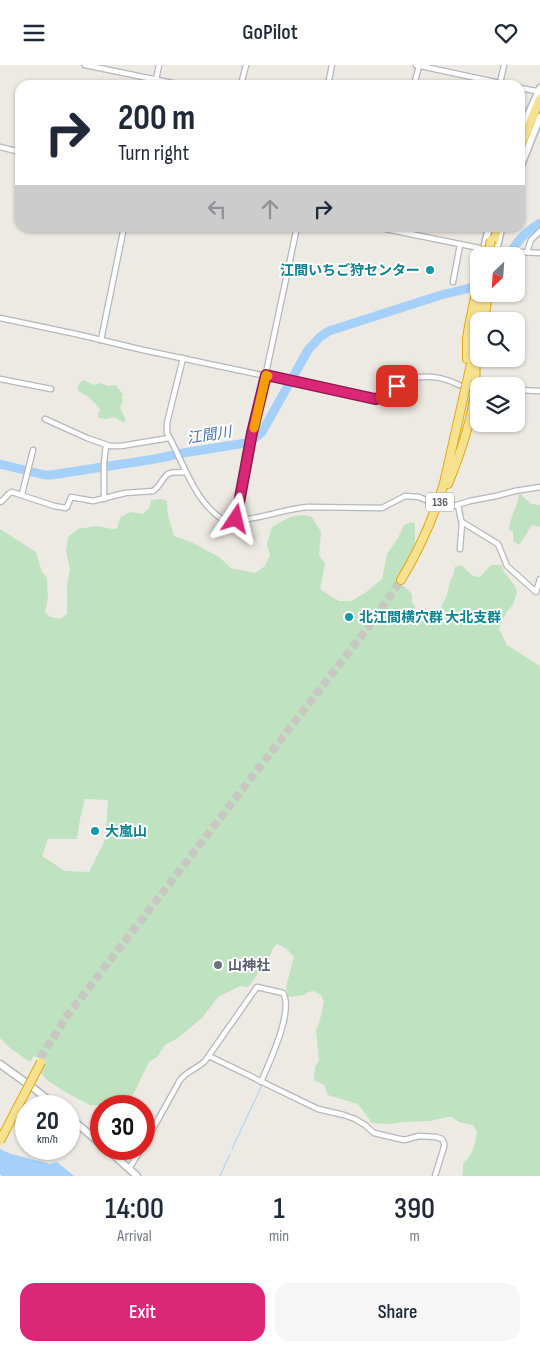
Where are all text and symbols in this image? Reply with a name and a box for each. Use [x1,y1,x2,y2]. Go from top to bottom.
icon: menu [20,19,48,47]
text: GoPilot [242,19,298,46]
icon: heart [492,19,520,47]
text: 200 m [118,97,195,140]
icon: right [35,100,100,165]
text: Turn right [118,140,189,167]
icon: left [203,195,231,223]
icon: ahead [256,195,284,223]
icon: right [309,195,337,223]
north arrow [470,247,525,303]
map controls [470,247,525,432]
place label: 江間いちご狩センター [280,262,420,279]
marker: 江間いちご狩センター [424,264,436,276]
button: search [470,312,525,367]
pin [376,365,418,407]
icon: arrive [383,372,411,400]
button: layers [470,377,525,432]
water label: 江間川 [185,422,235,448]
position arrow [209,492,261,544]
road number: 136 [426,493,454,512]
place label: 北江間横穴群 大北支群 [359,609,501,626]
marker: 北江間横穴群 大北支群 [343,611,355,623]
place label: 大嵐山 [105,823,147,840]
marker: 大嵐山 [89,825,101,837]
place label: 山神社 [228,957,270,974]
marker: 山神社 [212,959,224,971]
speed limit sign: 30 [90,1095,155,1160]
text: 20 [36,1106,59,1137]
text: km/h [37,1132,58,1147]
text: 14:00 [105,1191,164,1227]
text: 1 [273,1191,285,1227]
text: 390 [394,1191,435,1227]
text: Arrival [117,1227,152,1246]
text: min [269,1227,289,1246]
text: m [409,1227,420,1246]
button: Exit [20,1283,265,1341]
button: Share [275,1283,520,1341]

